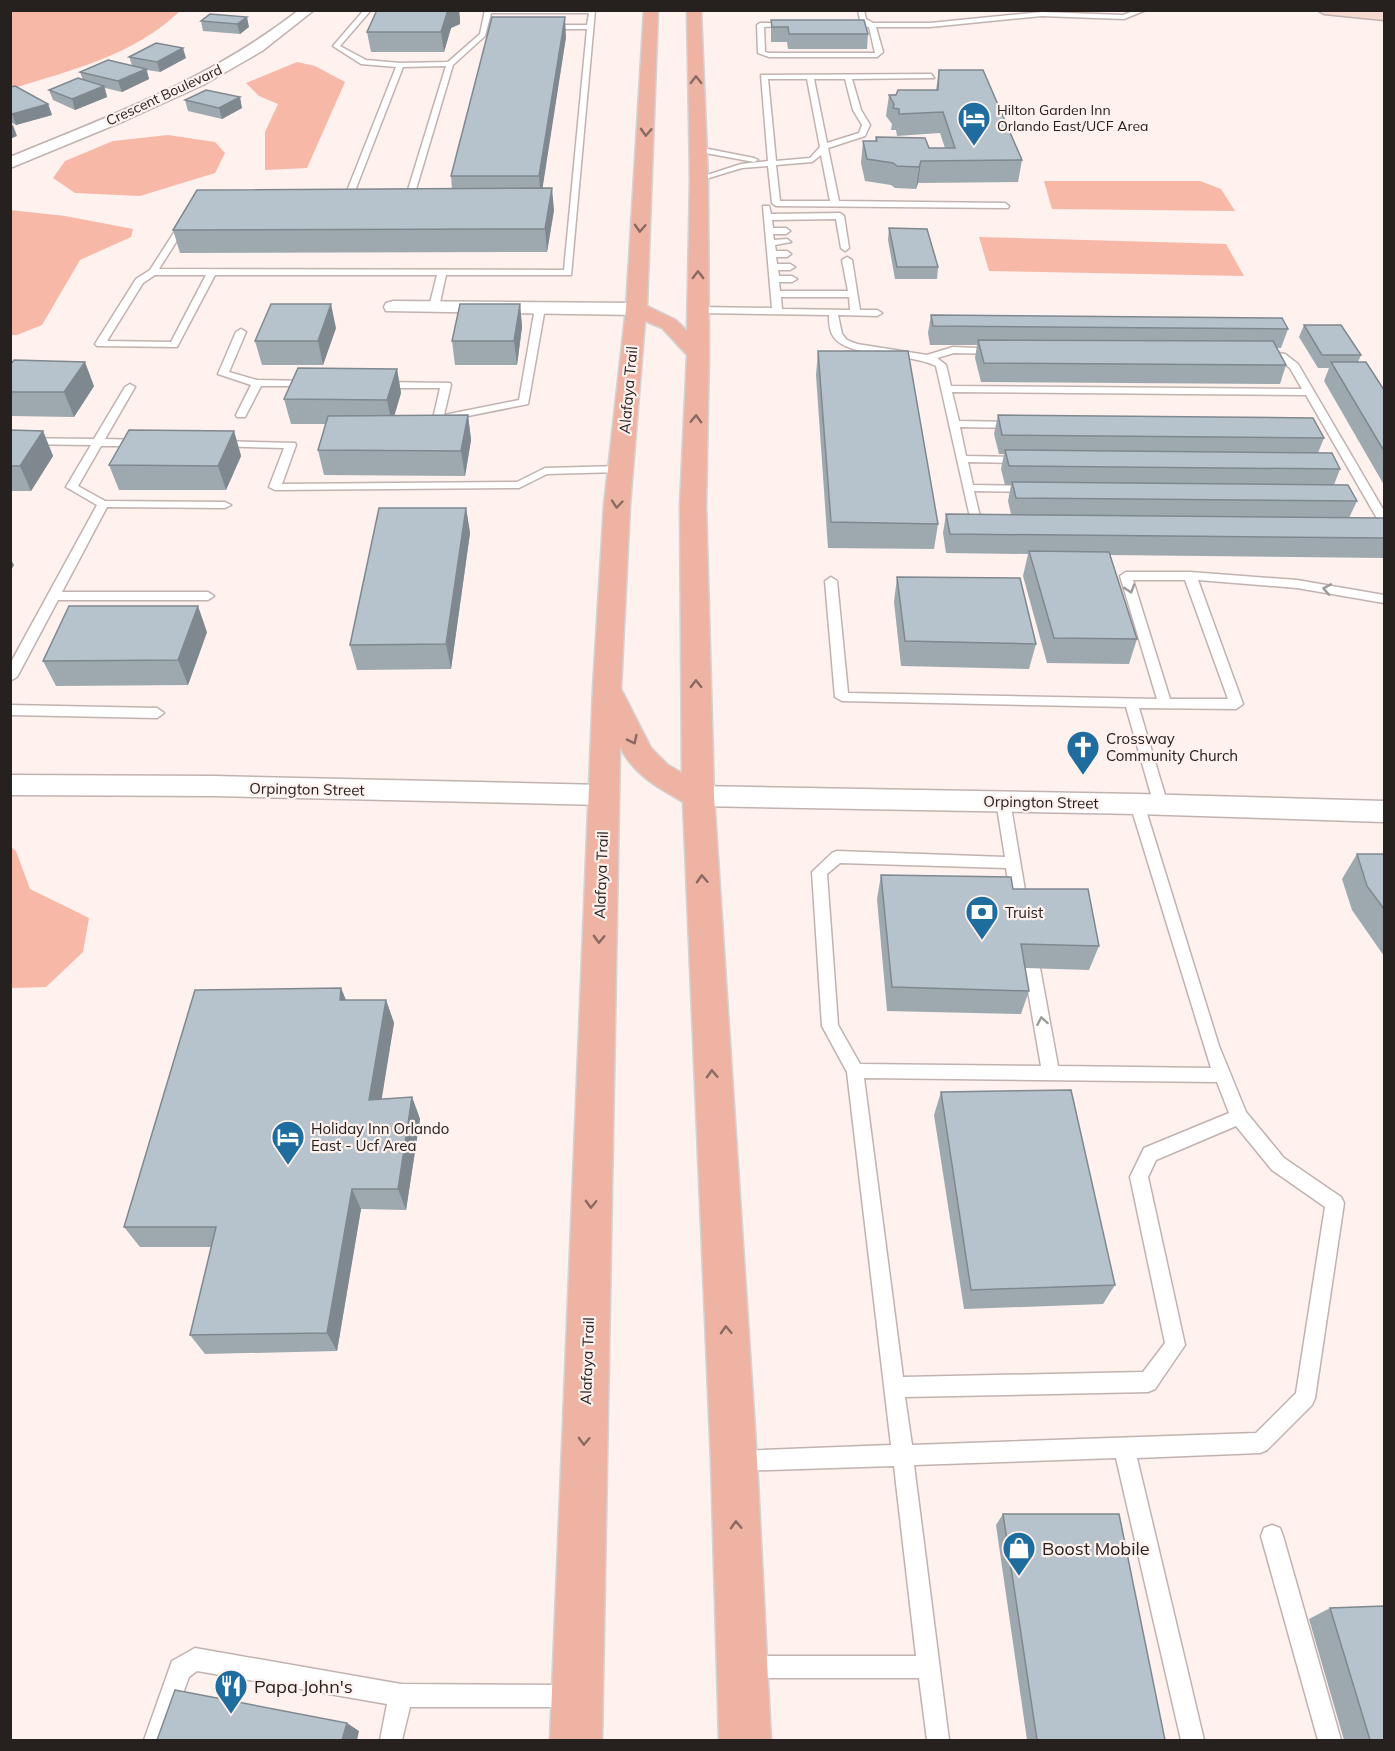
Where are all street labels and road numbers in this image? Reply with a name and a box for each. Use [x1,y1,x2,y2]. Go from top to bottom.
street label: Crescent Boulevard [103,60,225,130]
street label: Alafaya Trail [615,346,641,434]
street label: Orpington Street [249,778,365,800]
street label: Orpington Street [983,791,1099,813]
street label: Alafaya Trail [590,831,612,919]
street label: Alafaya Trail [576,1317,598,1405]

